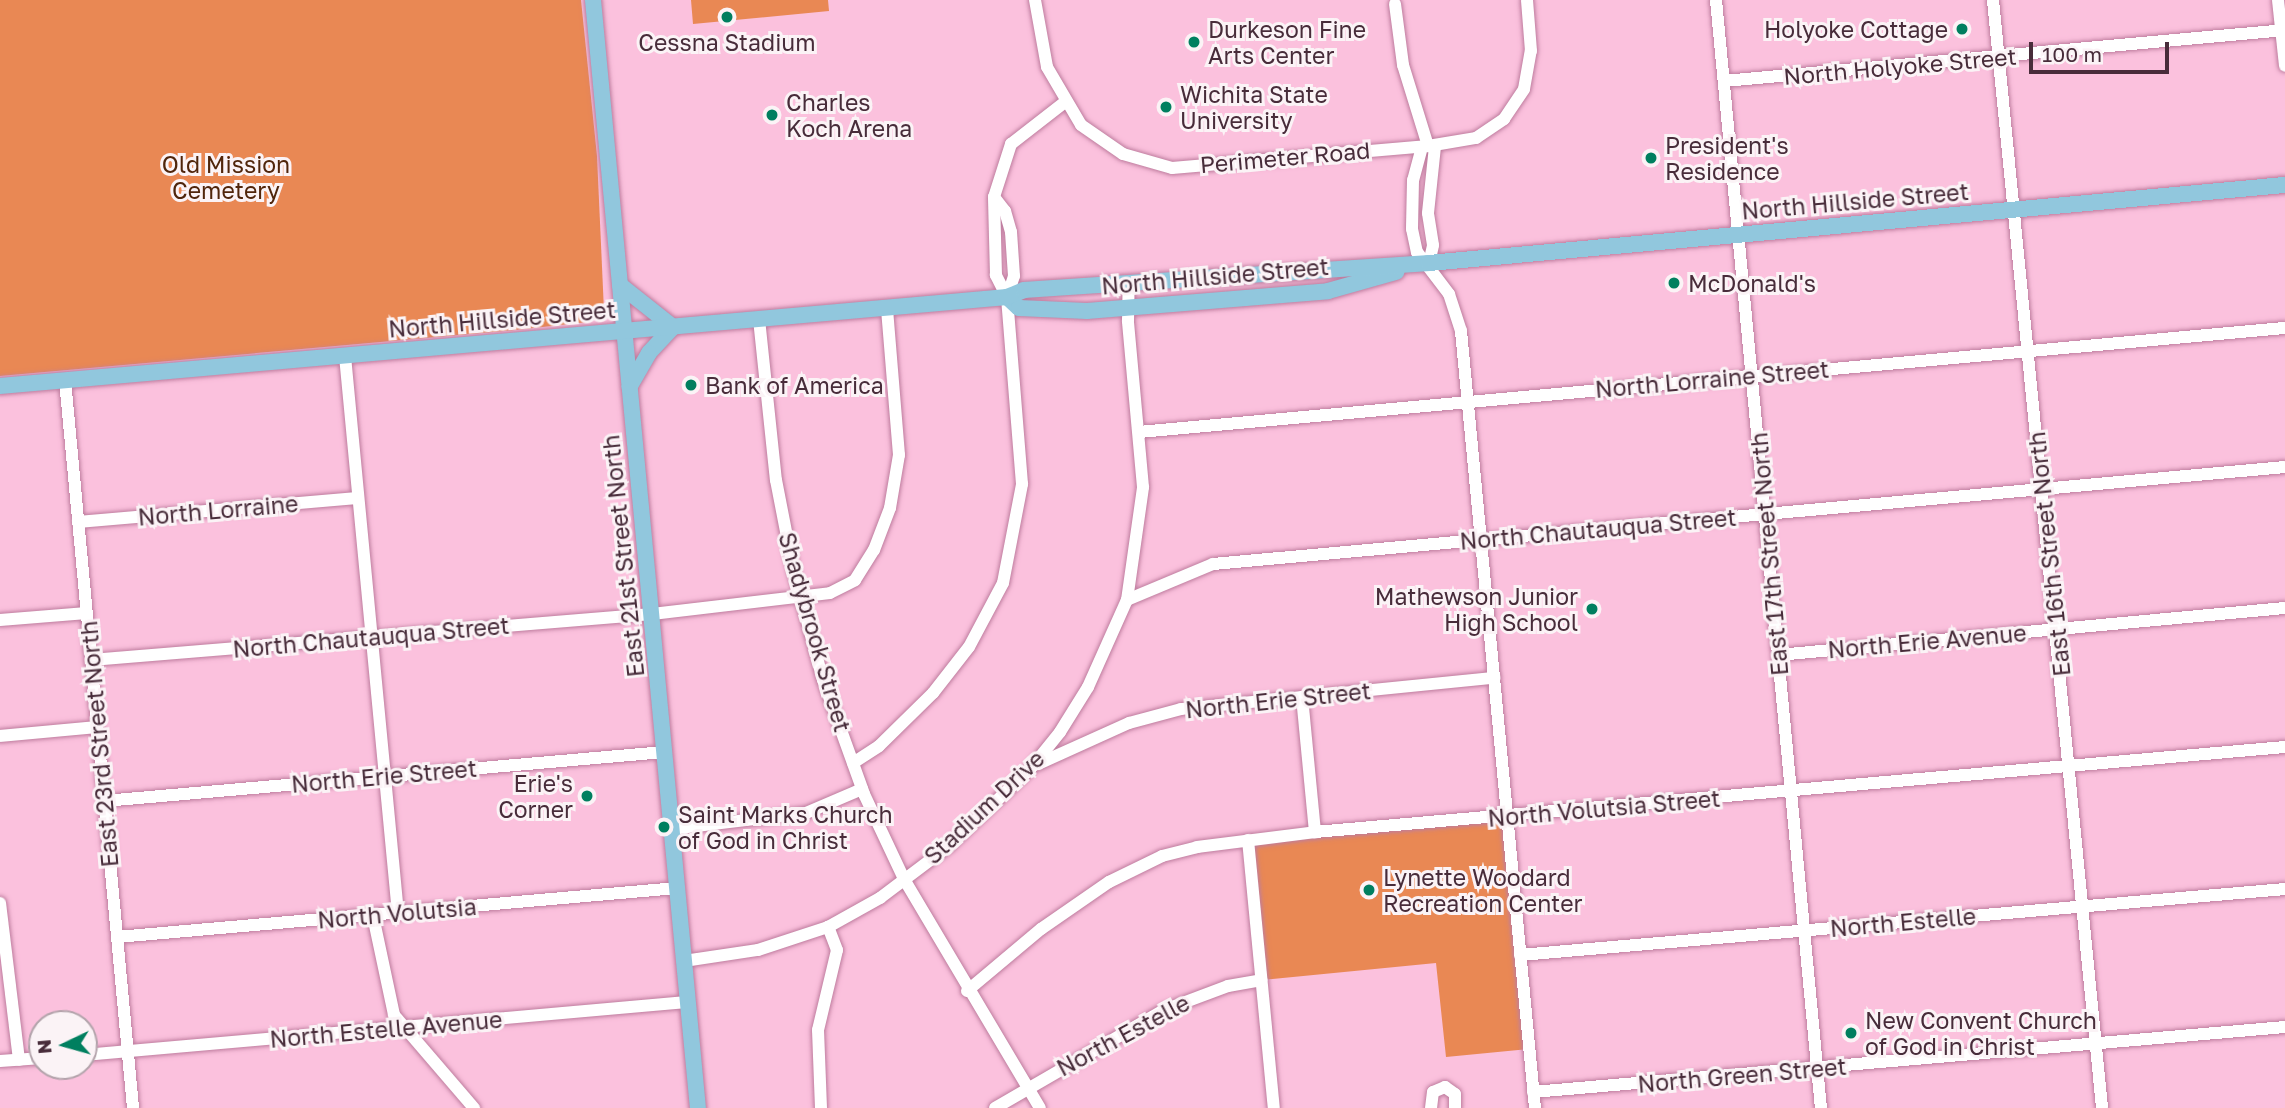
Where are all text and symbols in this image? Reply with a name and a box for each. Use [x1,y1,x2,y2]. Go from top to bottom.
marker: Cessna Stadium [719,9,735,25]
place label: Durkeson Fine Arts Center [1208,15,1366,69]
place label: Holyoke Cottage [1764,15,1948,43]
marker: Holyoke Cottage [1954,21,1970,37]
place label: Cessna Stadium [638,28,816,56]
scale bar [2033,28,2173,72]
marker: Durkeson Fine Arts Center [1186,34,1202,50]
text: 100 m [2042,41,2102,67]
street label: North Holyoke Street [1782,42,2018,90]
place label: Wichita State University [1180,80,1328,134]
place label: Charles Koch Arena [786,88,912,142]
marker: Wichita State University [1158,99,1174,115]
marker: Charles Koch Arena [764,107,780,123]
place label: President's Residence [1665,131,1789,185]
street label: Perimeter Road [1199,136,1371,178]
park label: Old Mission Cemetery [162,150,290,204]
marker: President's Residence [1643,150,1659,166]
street label: North Hillside Street [1740,177,1970,225]
street label: North Hillside Street [1100,252,1330,300]
place label: McDonald's [1688,269,1816,297]
marker: McDonald's [1666,275,1682,291]
street label: North Hillside Street [387,295,617,343]
street label: North Lorraine Street [1594,355,1830,403]
place label: Bank of America [705,371,884,399]
marker: Bank of America [683,377,699,393]
street label: East 16th Street North [2022,430,2076,678]
street label: East 17th Street North [1745,431,1793,677]
street label: East 21st Street North [597,433,649,679]
street label: North Lorraine [137,489,299,531]
street label: North Chautauqua Street [1459,503,1737,555]
street label: Shadybrook Street [773,529,857,735]
place label: Mathewson Junior High School [1375,582,1578,636]
marker: Mathewson Junior High School [1584,601,1600,617]
street label: North Chautauqua Street [232,611,510,663]
street label: North Erie Avenue [1827,619,2027,663]
street label: East 23rd Street North [74,620,124,868]
street label: North Erie Street [1184,677,1372,723]
street label: Stadium Drive [918,744,1050,870]
street label: North Erie Street [290,754,478,798]
place label: Erie's Corner [498,769,573,823]
street label: North Volutsia Street [1487,784,1721,832]
marker: Erie's Corner [579,788,595,804]
place label: Saint Marks Church of God in Christ [678,800,893,854]
marker: Saint Marks Church of God in Christ [656,819,672,835]
place label: Lynette Woodard Recreation Center [1383,863,1583,917]
marker: Lynette Woodard Recreation Center [1361,882,1377,898]
street label: North Volutsia [316,892,478,934]
street label: North Estelle [1829,902,1977,942]
street label: North Estelle [1052,988,1194,1082]
street label: North Estelle Avenue [269,1005,503,1053]
place label: New Convent Church of God in Christ [1865,1006,2097,1060]
north arrow [28,1010,98,1080]
marker: New Convent Church of God in Christ [1843,1025,1859,1041]
text: N [31,1039,56,1055]
street label: North Green Street [1636,1052,1848,1098]

